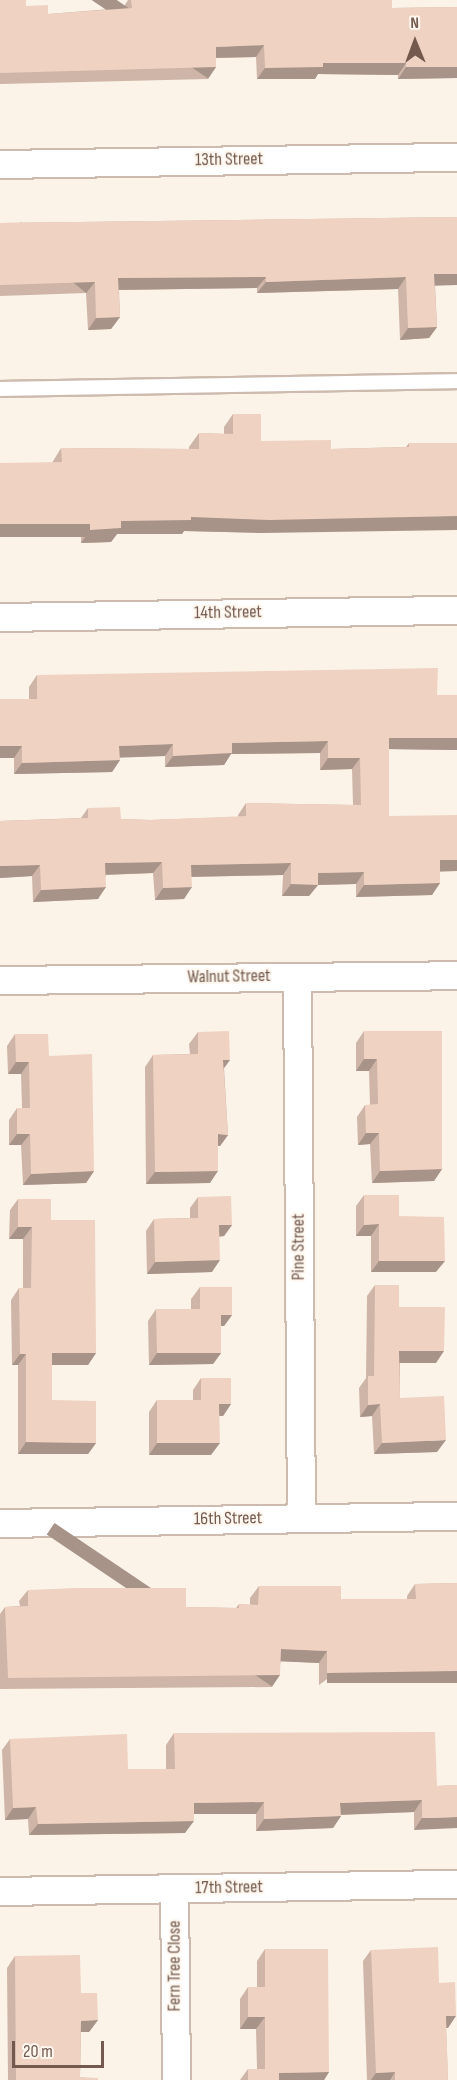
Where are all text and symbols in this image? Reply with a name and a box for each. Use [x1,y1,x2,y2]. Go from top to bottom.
north arrow [385,12,445,72]
text: N [410,14,419,33]
street label: 13th Street [195,149,263,171]
street label: 14th Street [194,602,262,624]
street label: Walnut Street [187,965,271,989]
street label: Pine Street [288,1214,310,1280]
street label: 16th Street [194,1508,262,1530]
street label: 17th Street [195,1877,263,1899]
street label: Fern Tree Close [164,1921,186,2011]
scale bar [15,2029,106,2067]
text: 20 m [23,2041,53,2062]

